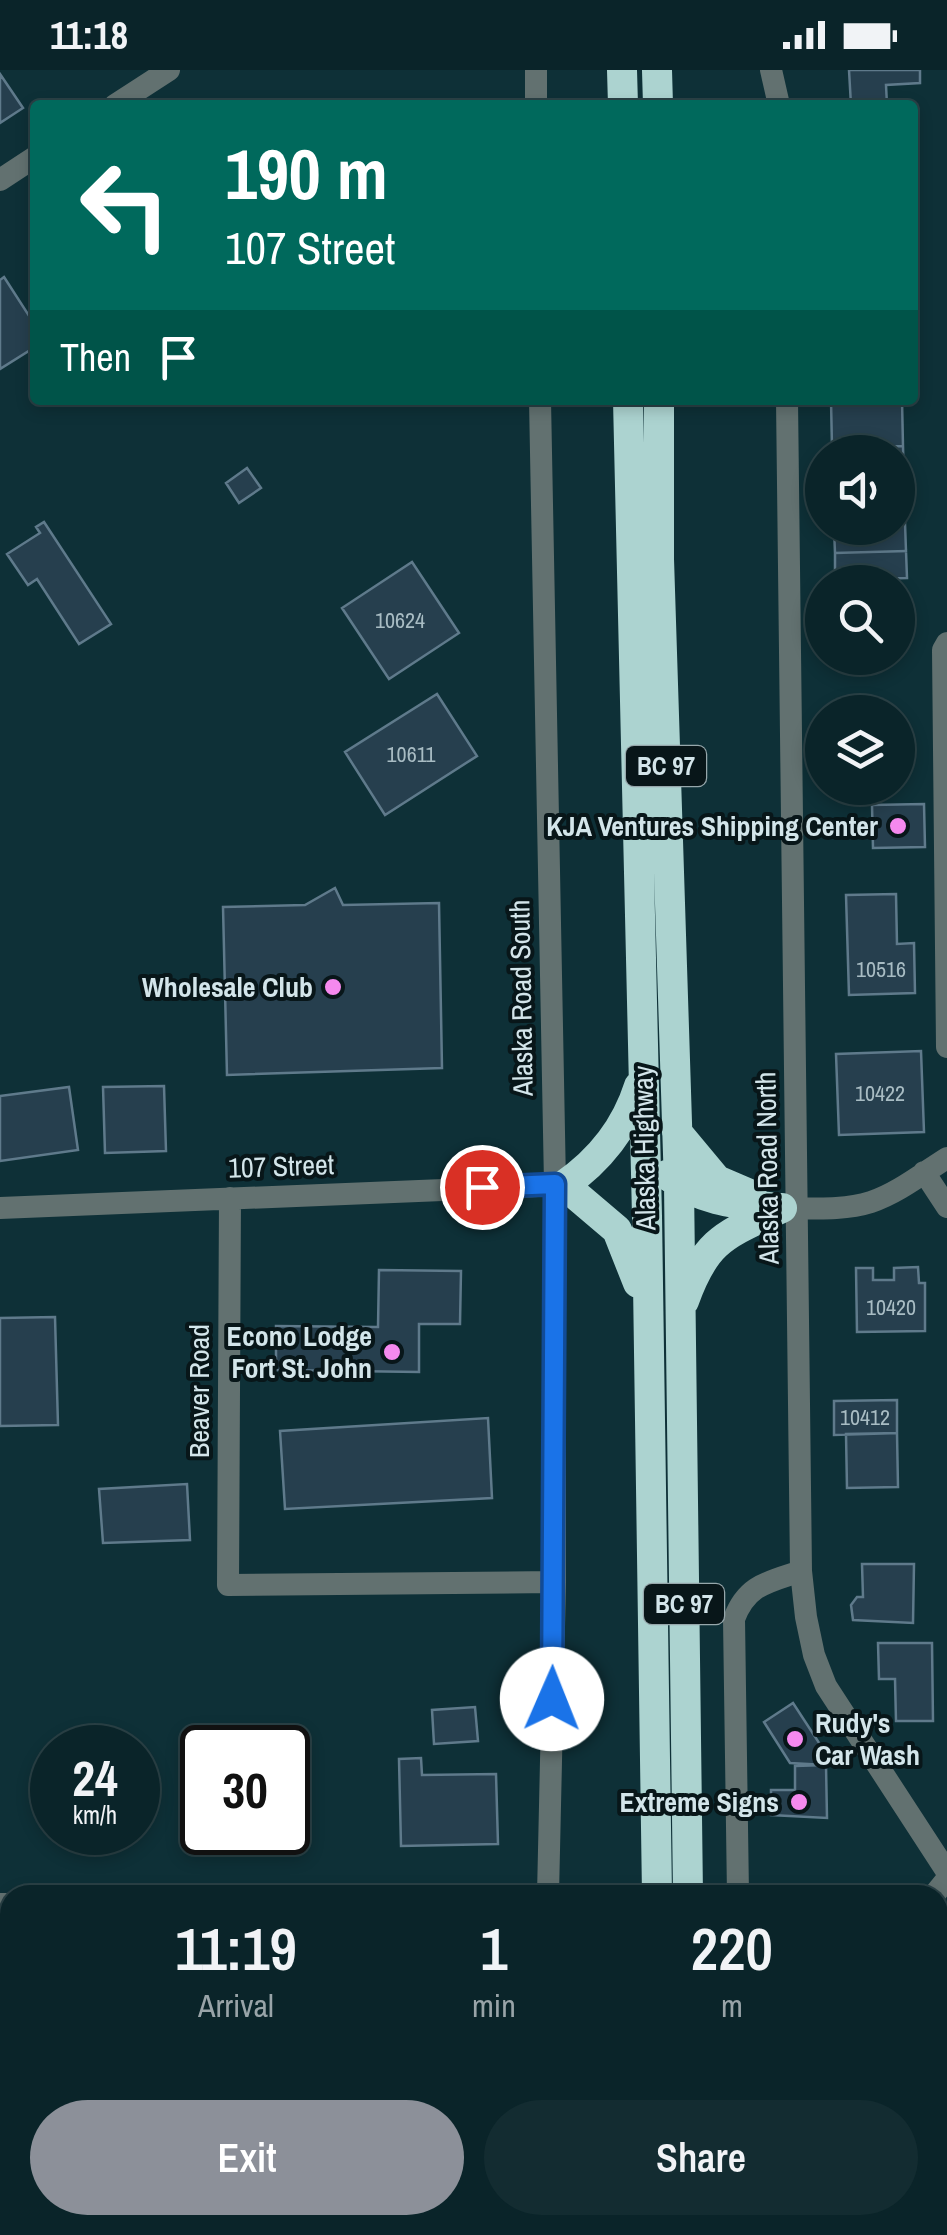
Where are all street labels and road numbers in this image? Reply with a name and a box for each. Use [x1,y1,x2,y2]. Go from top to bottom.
road number: BC 97 [626,746,706,786]
street label: Alaska Road South [500,899,542,1098]
street label: Alaska Highway [624,1065,664,1232]
street label: Alaska Road North [746,1071,788,1266]
street label: 107 Street [227,1145,335,1187]
street label: Beaver Road [180,1324,218,1458]
road number: BC 97 [644,1584,724,1624]

